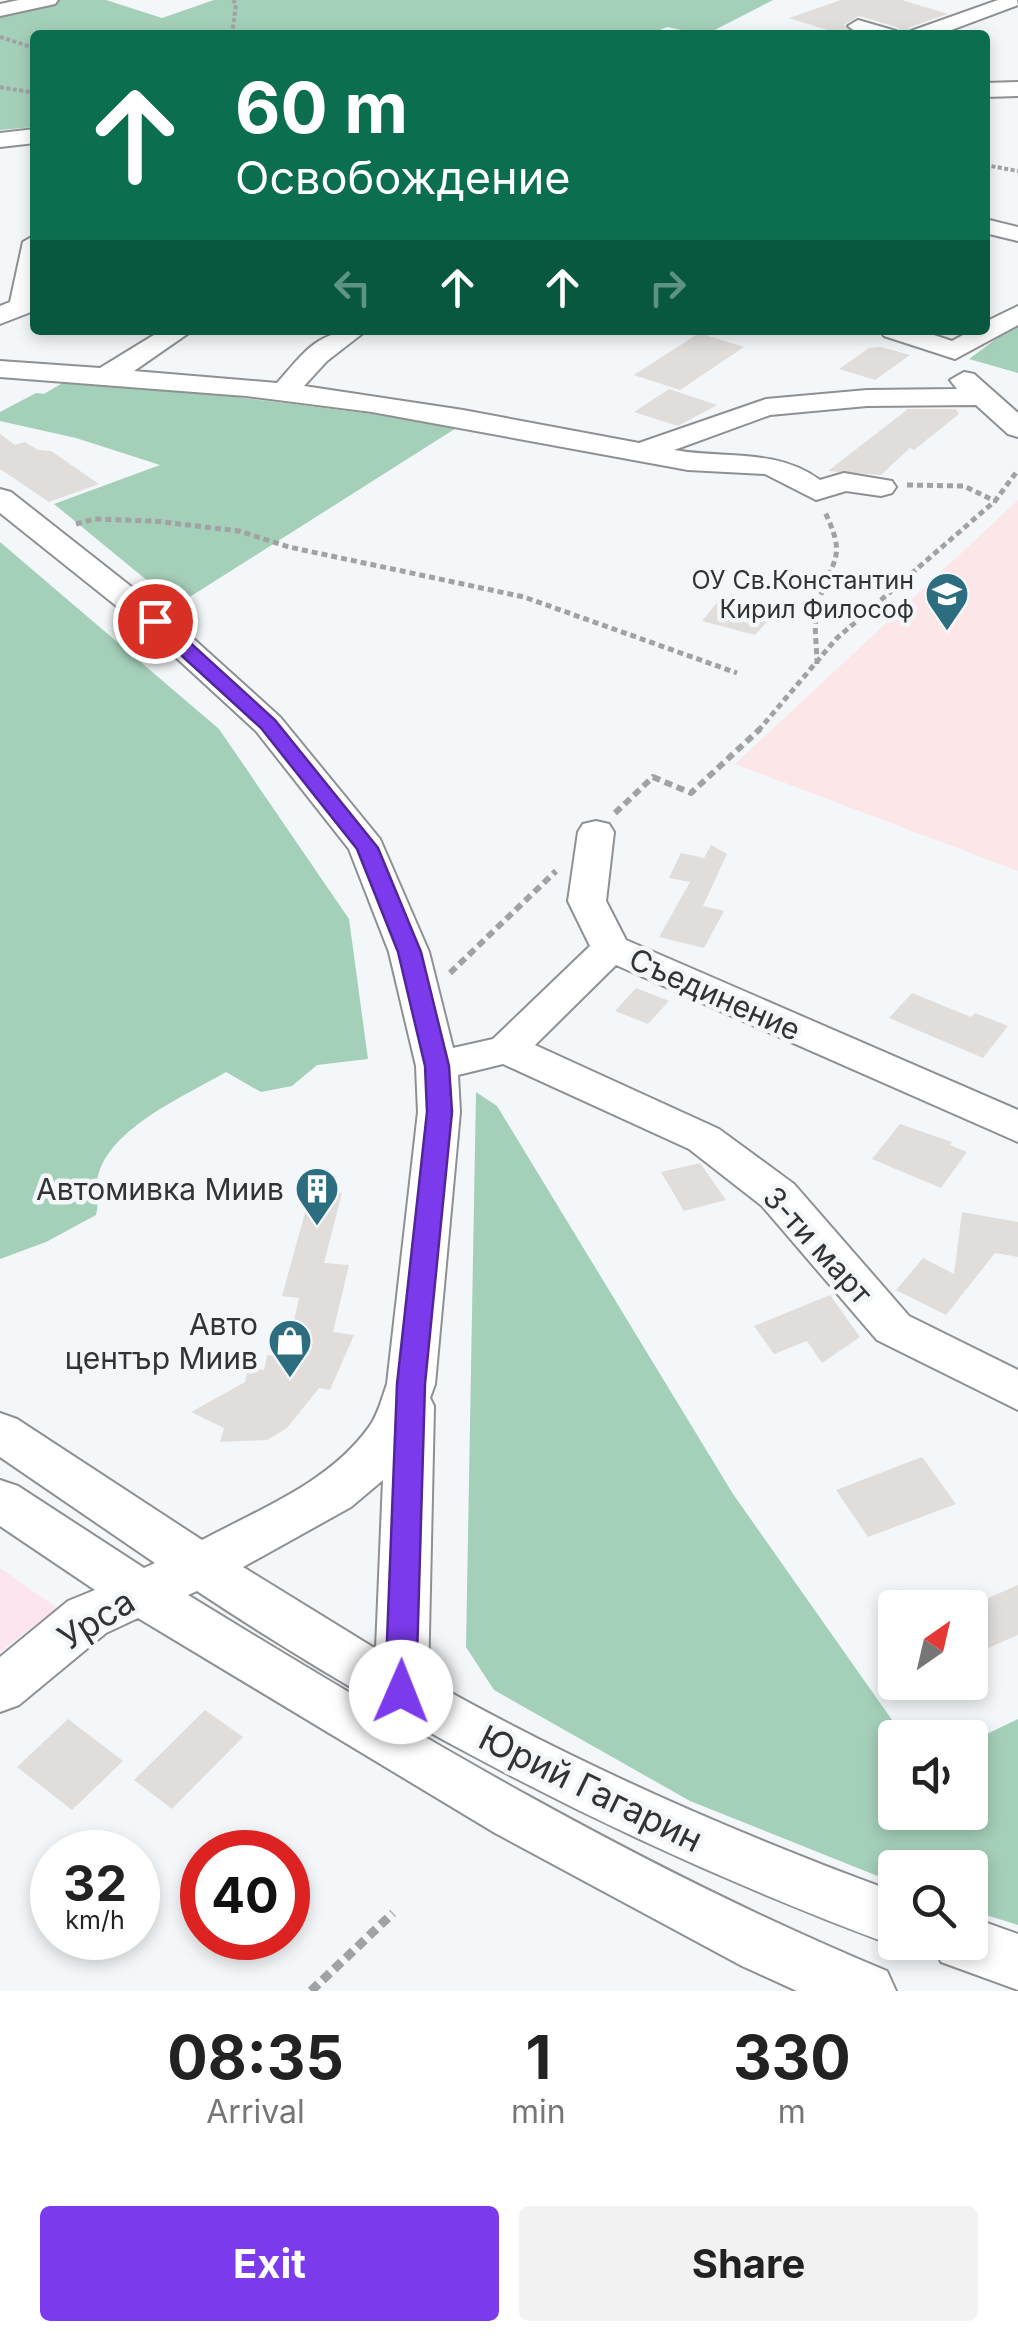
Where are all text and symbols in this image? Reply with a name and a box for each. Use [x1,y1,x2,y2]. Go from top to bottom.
text: 60 m [235,65,408,150]
icon: ahead [70,70,200,200]
text: Освобождение [235,150,571,205]
icon: left [325,260,380,315]
icon: ahead [430,260,485,315]
icon: ahead [535,260,590,315]
icon: right [640,260,695,315]
place label: ОУ Св.Константин Кирил Философ [691,565,914,624]
school or university icon: ОУ Св.Константин Кирил Философ [924,571,970,632]
pin [113,579,198,664]
icon: arrive [128,594,183,649]
street label: Съединение [624,940,806,1048]
building icon: Автомивка Миив [294,1166,340,1227]
place label: Автомивка Миив [36,1171,284,1207]
street label: 3-ти март [756,1179,880,1311]
place label: Авто център Миив [65,1306,258,1376]
shop icon: Авто център Миив [267,1318,313,1379]
street label: Урса [50,1579,142,1659]
north arrow [878,1590,988,1700]
map controls [878,1590,988,1960]
position arrow [349,1640,453,1744]
street label: Юрий Гагарин [472,1716,710,1860]
button: sound [878,1720,988,1830]
speed limit sign: 40 [180,1830,310,1960]
button: search [878,1850,988,1960]
text: 32 [63,1853,127,1913]
text: km/h [65,1905,125,1935]
text: 08:35 [167,2021,344,2093]
text: 1 [525,2021,551,2093]
text: 330 [733,2021,851,2093]
text: Arrival [206,2092,305,2131]
text: min [511,2092,566,2131]
text: m [778,2092,806,2131]
button: Exit [40,2206,499,2321]
button: Share [519,2206,978,2321]

